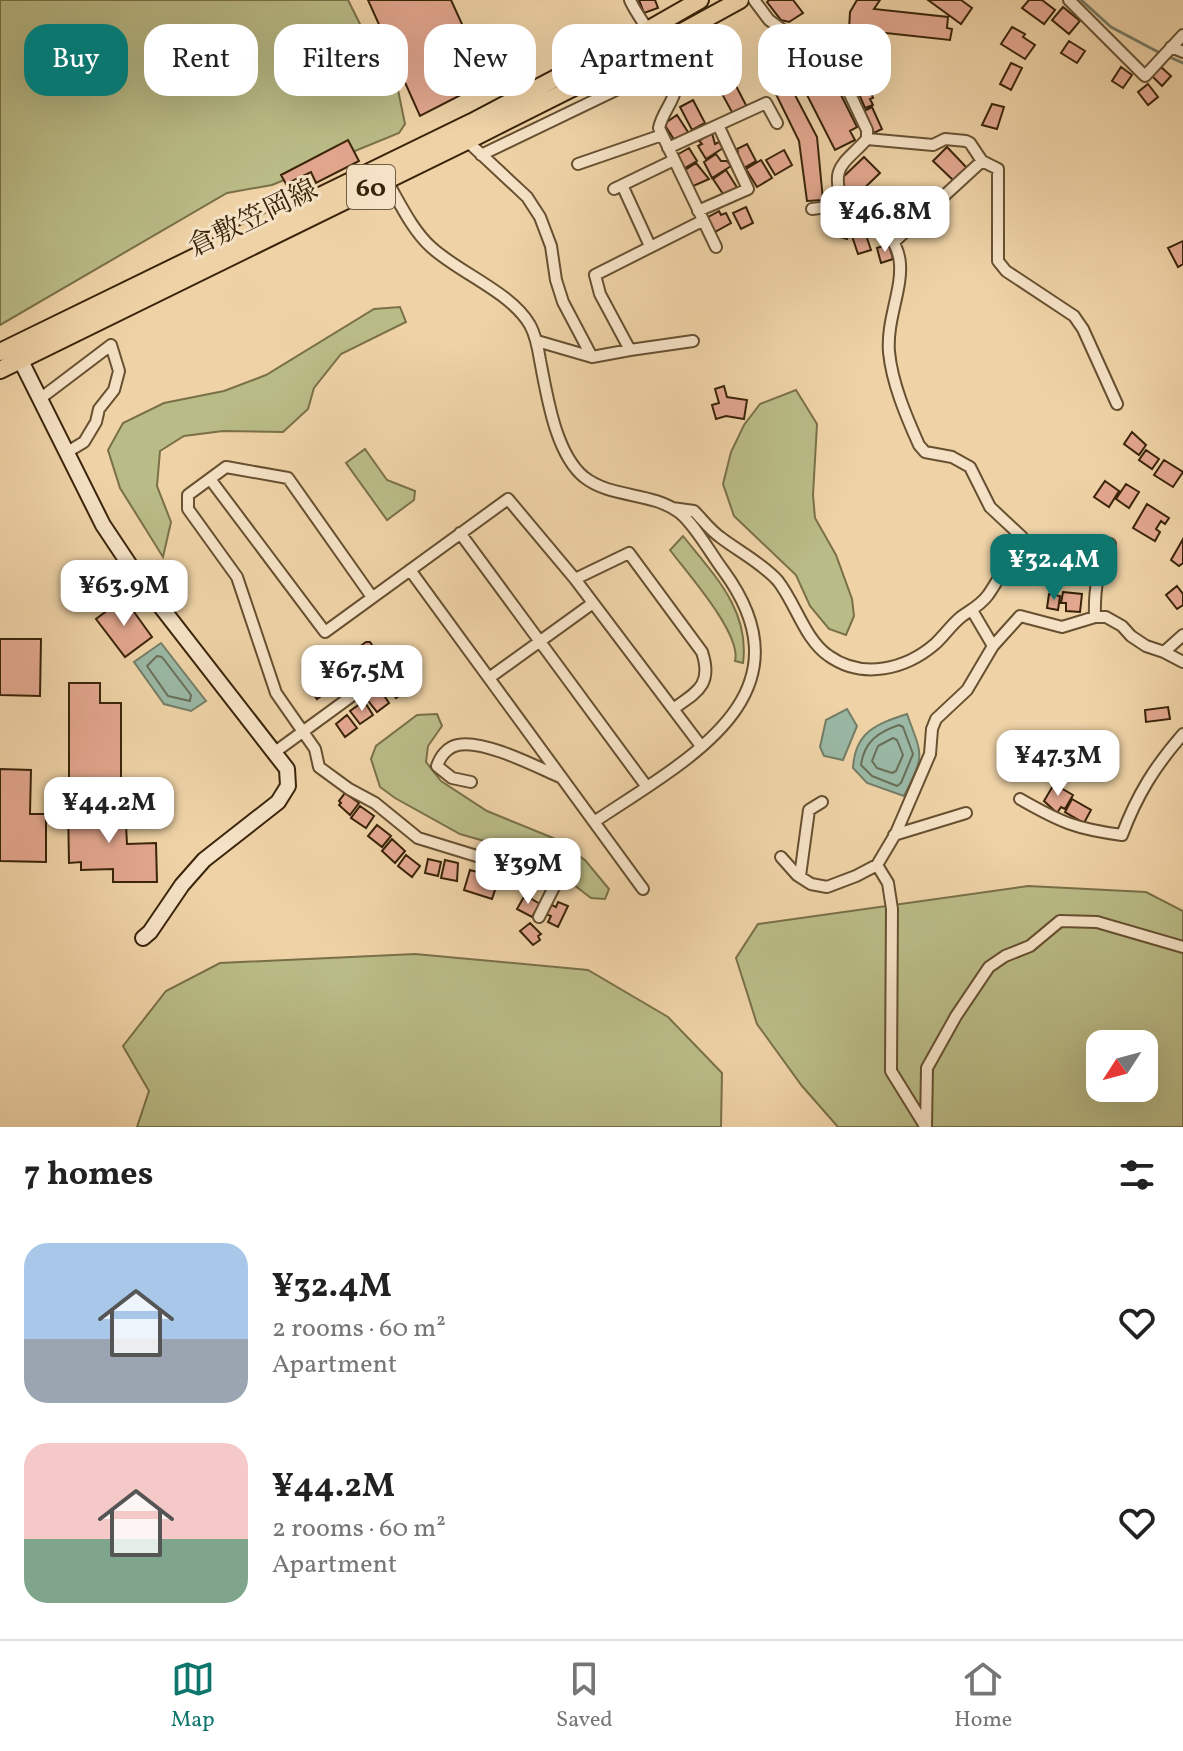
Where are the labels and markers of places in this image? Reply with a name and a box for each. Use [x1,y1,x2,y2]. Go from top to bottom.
pin: ¥46.8M [820,186,950,254]
pin: ¥32.4M [989,534,1119,602]
pin: ¥63.9M [59,560,189,628]
pin: ¥67.5M [297,645,427,713]
pin: ¥47.3M [993,730,1123,798]
pin: ¥44.2M [44,777,174,845]
pin: ¥39M [481,838,575,906]

